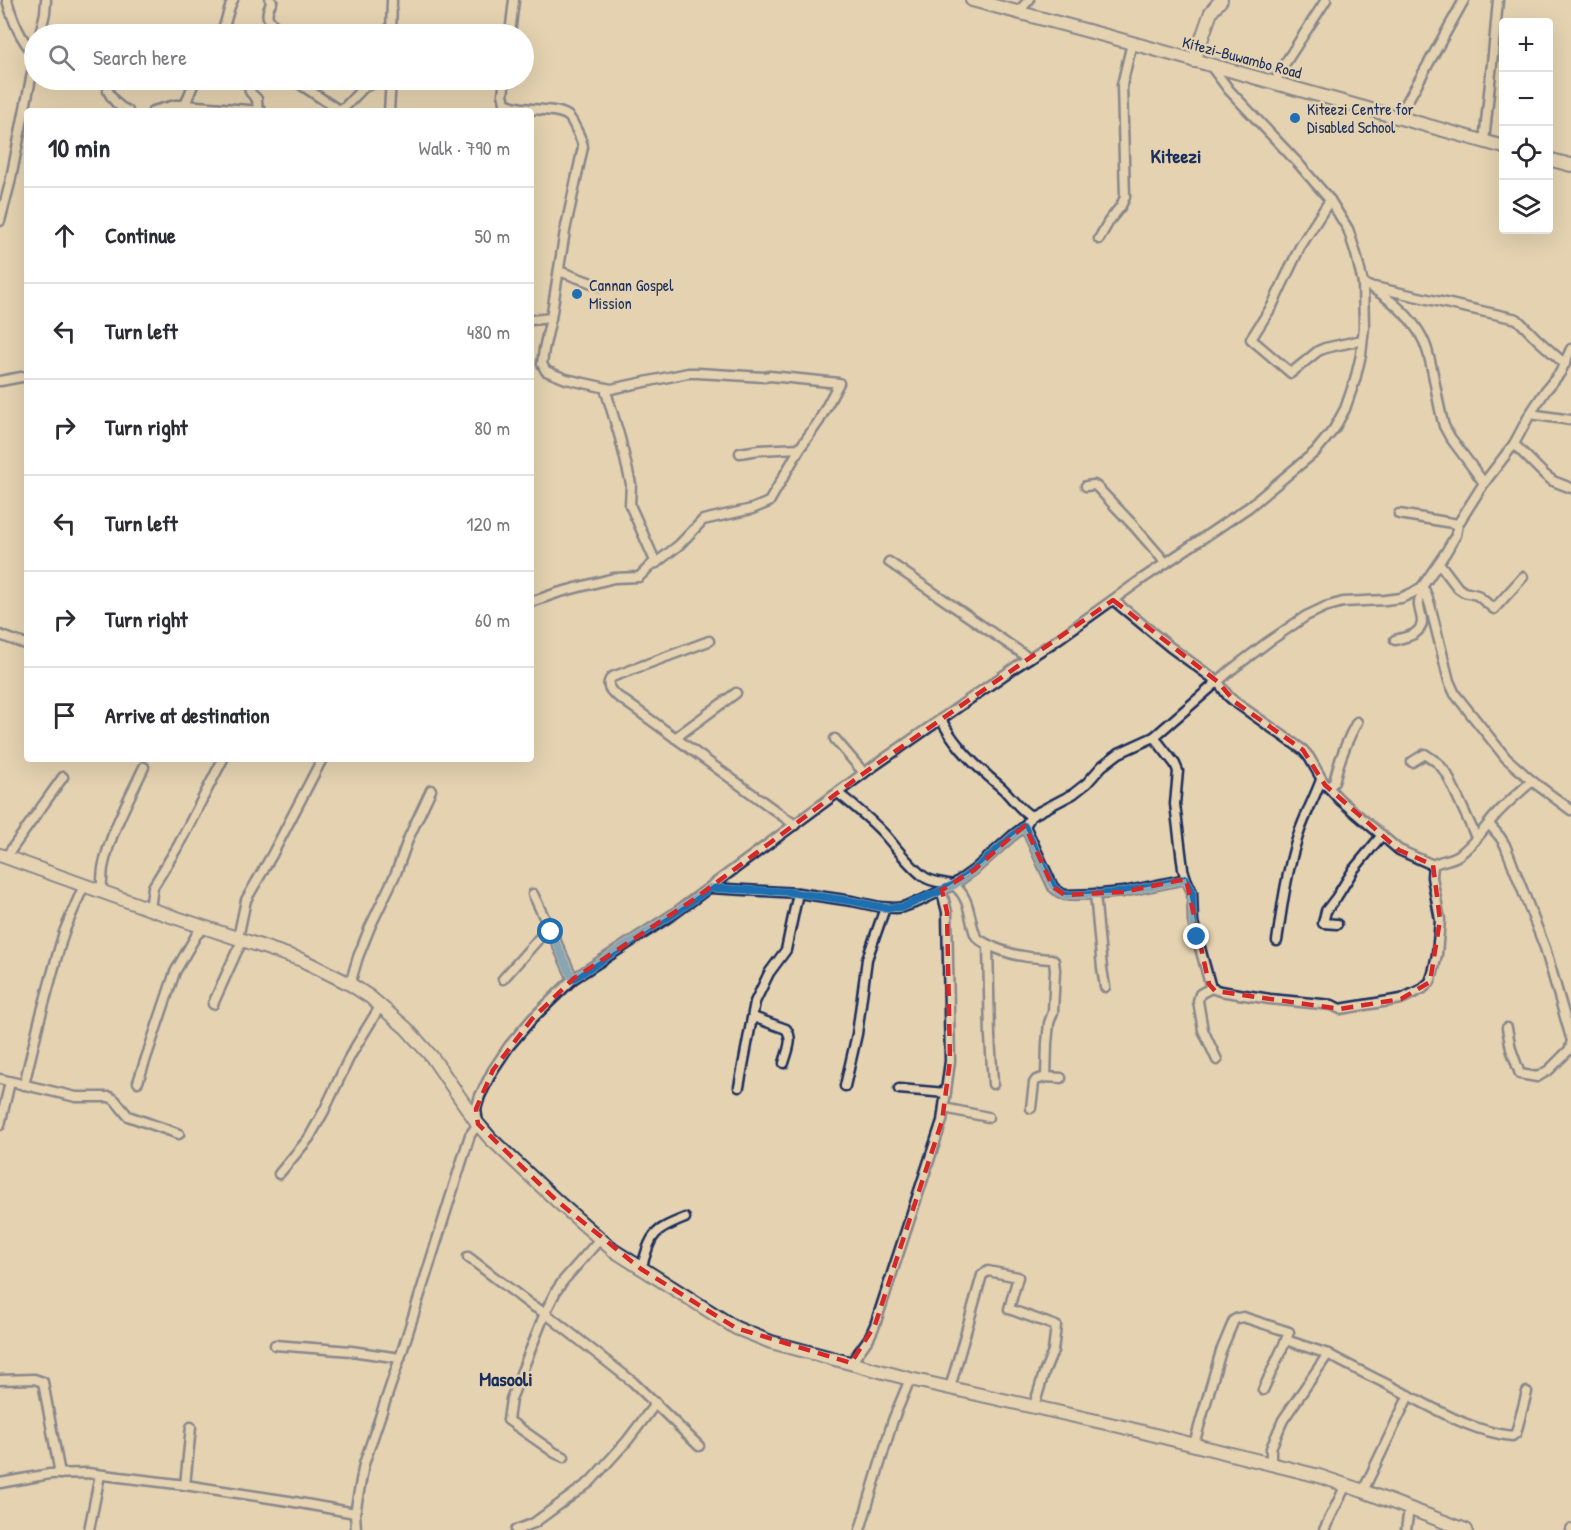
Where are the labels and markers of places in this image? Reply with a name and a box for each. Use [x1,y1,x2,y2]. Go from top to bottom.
place label: Kiteezi Centre for Disabled School [1307,98,1414,138]
marker: Kiteezi Centre for Disabled School [1288,111,1302,125]
place label: Cannan Gospel Mission [589,274,674,314]
marker: Cannan Gospel Mission [570,287,584,301]

